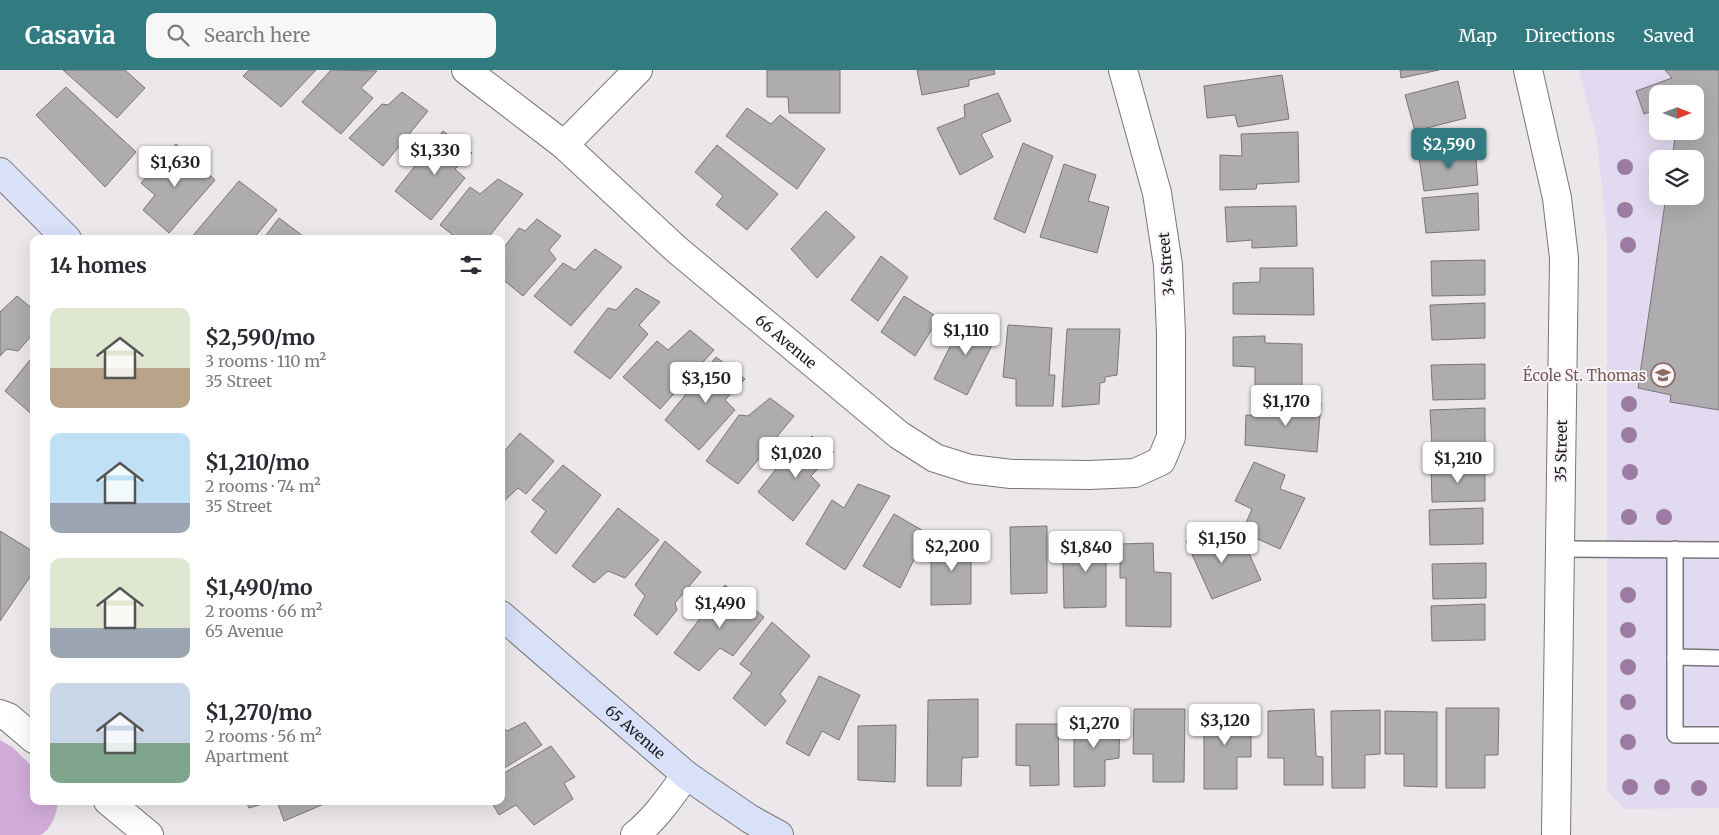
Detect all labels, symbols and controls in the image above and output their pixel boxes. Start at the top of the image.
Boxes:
search box [146,13,496,58]
text: Casavia [25,20,116,51]
icon: search [164,21,192,49]
text: Search here [204,23,310,47]
text: Map [1459,24,1497,47]
text: Directions [1525,24,1615,47]
text: Saved [1643,24,1694,47]
north arrow [1649,85,1704,140]
map controls [1649,85,1704,205]
pin: $2,590 [1408,128,1490,170]
pin: $1,330 [394,134,476,176]
text: $2,590 [1422,134,1476,154]
text: $1,330 [410,140,460,160]
pin: $1,630 [134,146,216,188]
button: layers [1649,150,1704,205]
text: $1,630 [150,152,200,172]
street label: 34 Street [1154,231,1178,297]
icon: filters [457,251,485,279]
text: 14 homes [50,252,147,279]
street label: 66 Avenue [752,310,821,372]
pin: $1,110 [925,314,1007,356]
text: $1,110 [943,320,989,340]
text: $2,590/mo [205,324,315,351]
icon: home [90,328,150,388]
text: 3 rooms · 110 m² [205,351,326,371]
pin: $3,150 [665,362,747,404]
school or university icon: École St. Thomas [1650,362,1676,388]
place label: École St. Thomas [1523,365,1646,385]
text: $3,150 [681,368,731,388]
text: 35 Street [205,371,272,391]
pin: $1,170 [1245,384,1327,427]
text: $1,170 [1262,391,1310,411]
street label: 35 Street [1551,419,1571,483]
pin: $1,020 [755,436,837,479]
pin: $1,210 [1417,442,1499,484]
text: $1,020 [770,443,822,463]
text: $1,210 [1434,448,1482,468]
text: $1,210/mo [205,449,309,476]
icon: home [90,453,150,513]
text: 2 rooms · 74 m² [205,476,321,496]
text: 35 Street [205,496,272,516]
pin: $1,150 [1181,522,1263,564]
text: $1,150 [1198,528,1246,548]
pin: $2,200 [911,530,993,572]
pin: $1,840 [1045,530,1127,573]
text: $2,200 [924,536,980,556]
text: $1,840 [1060,537,1112,557]
text: $1,490/mo [205,574,313,601]
icon: home [90,578,150,638]
pin: $1,490 [679,586,761,629]
text: $1,490 [694,593,746,613]
text: 2 rooms · 66 m² [205,601,322,621]
text: 65 Avenue [205,621,283,641]
text: $1,270/mo [205,699,312,726]
street label: 65 Avenue [602,700,670,763]
icon: home [90,703,150,763]
pin: $3,120 [1184,704,1266,746]
pin: $1,270 [1053,706,1135,749]
text: $3,120 [1200,710,1250,730]
text: $1,270 [1068,713,1120,733]
text: 2 rooms · 56 m² [205,726,322,746]
text: Apartment [205,746,289,766]

